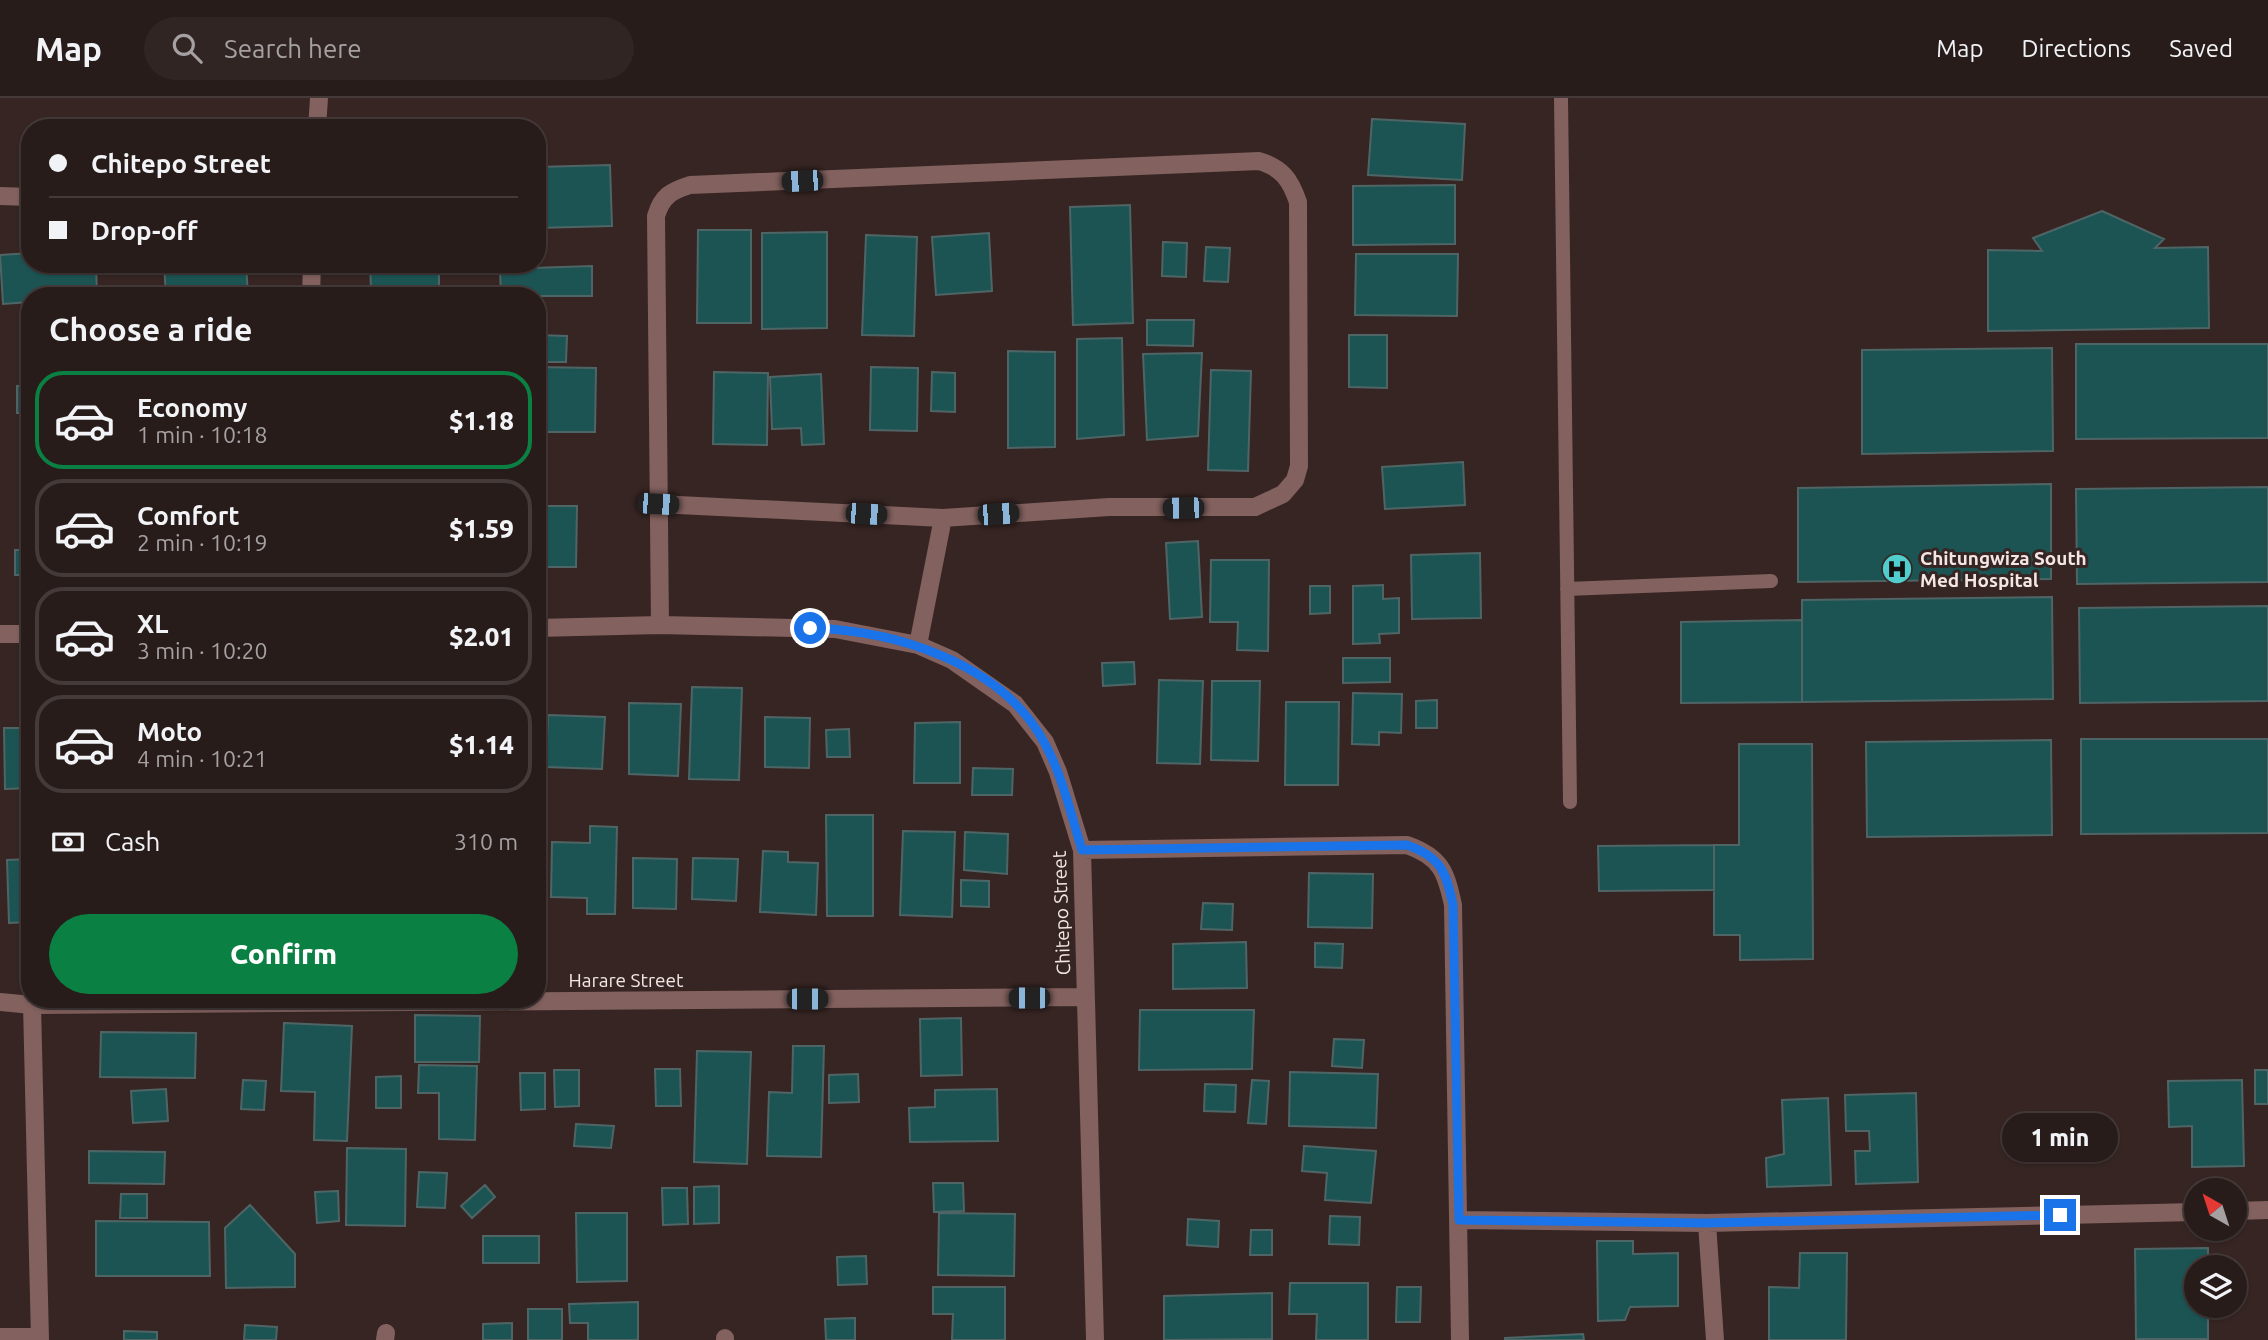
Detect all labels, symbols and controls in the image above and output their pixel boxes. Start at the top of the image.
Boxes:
search box [144,17,634,80]
icon: search [168,29,206,67]
text: Map [35,30,102,67]
text: Search here [224,34,362,63]
text: Map [1936,35,1983,62]
text: Directions [2021,35,2131,62]
text: Saved [2169,35,2233,62]
text: Chitepo Street [91,149,271,178]
car [781,169,824,193]
text: Drop-off [91,216,198,245]
text: Choose a ride [49,311,252,347]
icon: car [53,389,116,452]
text: Economy [137,393,247,422]
text: $1.18 [449,406,514,435]
text: 1 min · 10:18 [137,422,268,447]
car [637,492,680,516]
icon: car [53,497,116,560]
car [1162,497,1205,519]
text: Comfort [137,501,240,530]
car [845,502,888,526]
car [977,502,1020,526]
text: $1.59 [449,514,514,543]
text: 2 min · 10:19 [137,530,268,555]
place label: Chitungwiza South Med Hospital [1920,547,2087,591]
hospital icon: Chitungwiza South Med Hospital [1880,552,1914,586]
icon: car [53,605,116,668]
text: XL [137,609,168,638]
route start [794,612,826,644]
text: $2.01 [449,622,514,651]
text: 3 min · 10:20 [137,638,268,663]
icon: car [53,713,116,776]
text: Moto [137,717,202,746]
text: $1.14 [449,730,514,759]
text: 4 min · 10:21 [137,746,268,771]
icon: cash [49,823,87,861]
text: Cash [105,827,160,856]
text: 310 m [454,829,518,854]
street label: Chitepo Street [1048,850,1074,976]
button: Confirm [49,914,518,994]
street label: Harare Street [568,969,684,991]
car [1009,988,1051,1009]
car [787,989,829,1010]
callout: 1 min [2002,1114,2118,1162]
text: 1 min [2031,1125,2089,1150]
north arrow [2184,1178,2247,1241]
map controls [2184,1178,2247,1318]
route end [2044,1199,2076,1231]
button: layers [2184,1255,2247,1318]

